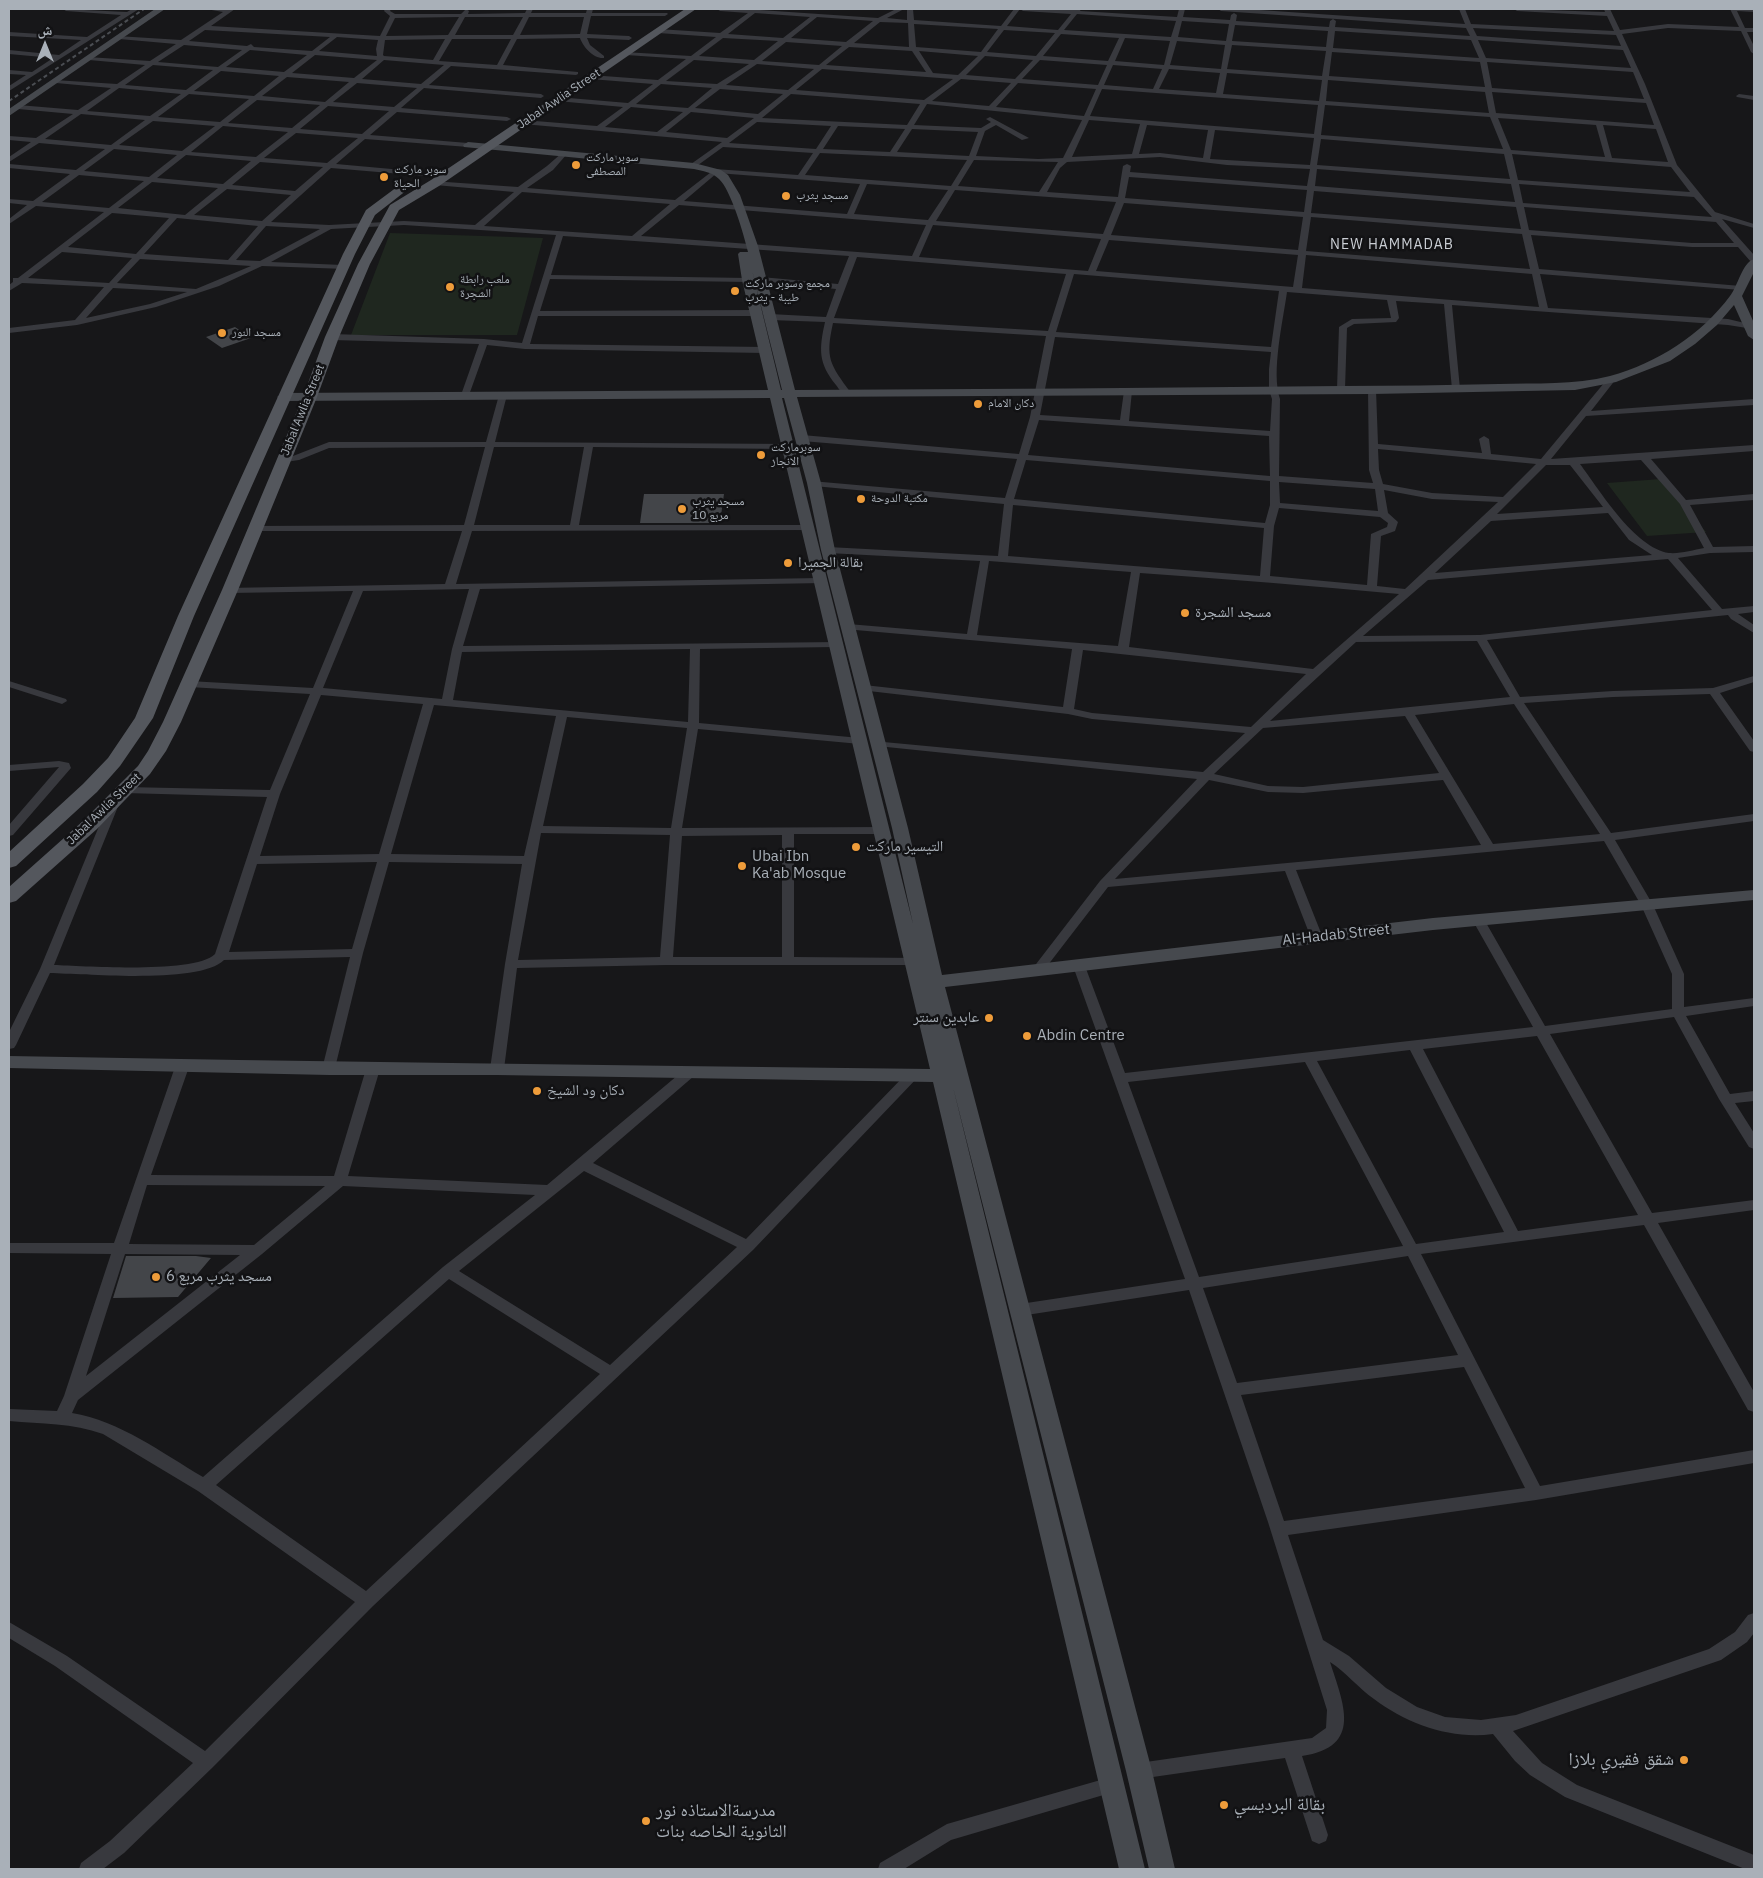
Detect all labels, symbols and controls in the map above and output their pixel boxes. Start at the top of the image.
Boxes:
north arrow [20,20,70,70]
text: ش [38,21,52,39]
street label: Jabal Awlia Street [515,66,603,132]
place label: سوبر ماركت المصطفى [586,151,638,179]
marker: سوبر ماركت المصطفى [570,159,582,171]
place label: سوبر ماركت الحياة [394,163,446,191]
marker: سوبر ماركت الحياة [378,171,390,183]
place label: مسجد يثرب [796,189,848,203]
marker: مسجد يثرب [780,190,792,202]
district label: NEW HAMMADAB [1329,237,1455,253]
place label: ملعب رابطة الشجرة [460,273,510,301]
place label: مجمع وسوبر ماركت طيبة - يثرب [745,277,830,305]
marker: ملعب رابطة الشجرة [444,281,456,293]
marker: مجمع وسوبر ماركت طيبة - يثرب [729,285,741,297]
place label: مسجد النور [232,326,281,340]
marker: مسجد النور [216,327,228,339]
street label: Jabal Awlia Street [278,362,328,458]
place label: دكان الامام [988,397,1034,411]
marker: دكان الامام [972,398,984,410]
place label: سوبرماركت الانجاز [771,441,821,469]
marker: سوبرماركت الانجاز [755,449,767,461]
place label: مكتبة الدوحة [871,492,928,506]
marker: مكتبة الدوحة [855,493,867,505]
place label: مسجد يثرب مربع 10 [692,495,744,523]
marker: مسجد يثرب مربع 10 [676,503,688,515]
place label: بقالة الجميرا [798,554,863,572]
marker: بقالة الجميرا [782,557,794,569]
place label: مسجد الشجرة [1195,604,1271,622]
marker: مسجد الشجرة [1179,607,1191,619]
street label: Jabal Awlia Street [64,770,144,848]
place label: التيسير ماركت [866,838,943,856]
marker: التيسير ماركت [850,841,862,853]
place label: Ubai Ibn Ka'ab Mosque [752,848,846,883]
marker: Ubai Ibn Ka'ab Mosque [736,860,748,872]
street label: Al-Hadab Street [1281,920,1391,950]
place label: عابدين سنتر [913,1009,979,1027]
marker: عابدين سنتر [983,1012,995,1024]
place label: Abdin Centre [1037,1027,1125,1045]
marker: Abdin Centre [1021,1030,1033,1042]
place label: دكان ود الشيخ [547,1082,624,1100]
marker: دكان ود الشيخ [531,1085,543,1097]
place label: مسجد يثرب مربع 6 [166,1268,272,1286]
marker: مسجد يثرب مربع 6 [150,1271,162,1283]
place label: شقق فقيري بلازا [1569,1749,1674,1771]
marker: شقق فقيري بلازا [1678,1754,1690,1766]
place label: بقالة البرديسي [1234,1794,1325,1816]
marker: بقالة البرديسي [1218,1799,1230,1811]
place label: مدرسةالاستاذه نور الثانوية الخاصه بنات [656,1800,787,1842]
marker: مدرسةالاستاذه نور الثانوية الخاصه بنات [640,1815,652,1827]

